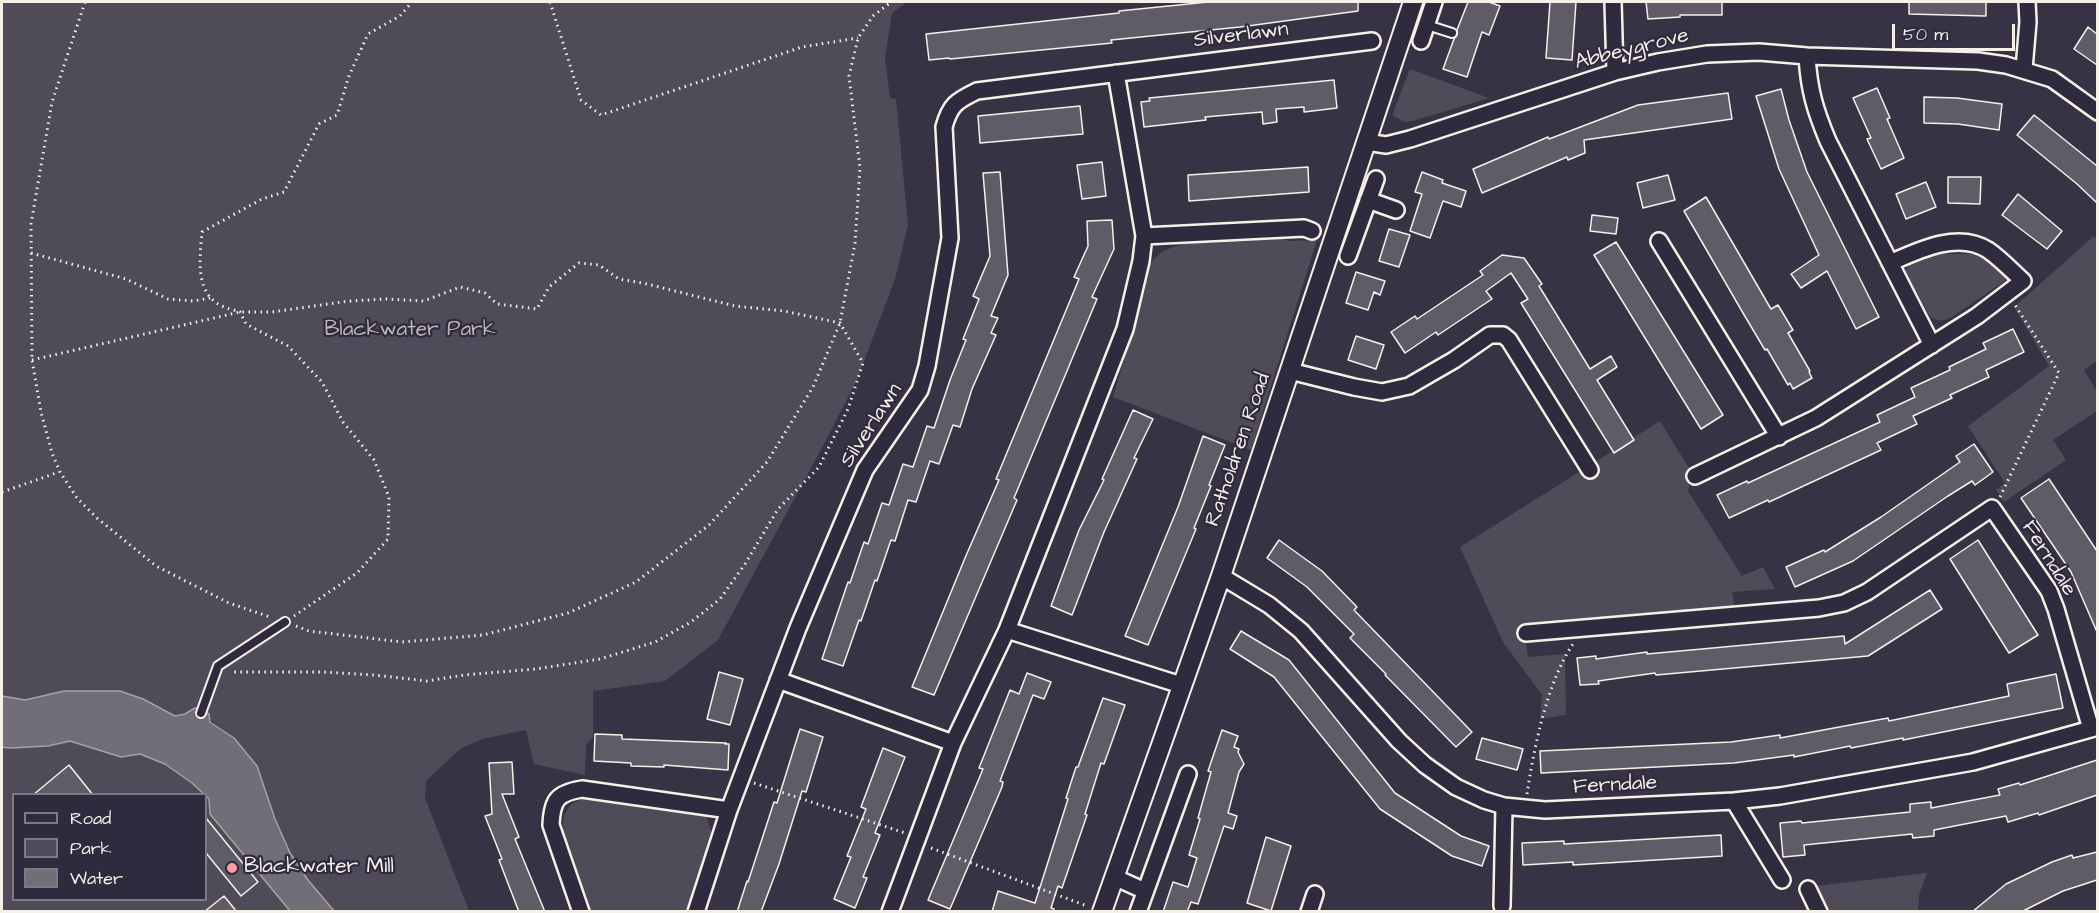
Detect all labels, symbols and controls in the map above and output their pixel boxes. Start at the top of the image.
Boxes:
scale bar [1895,12,2018,50]
street label: Silverlawn [1192,18,1290,54]
text: 50 m [1903,22,1948,47]
street label: Abbeygrove [1572,24,1692,76]
park label: Blackwater Park [324,318,496,344]
street label: Ratholdren Road [1201,370,1277,530]
street label: Silverlawn [835,379,909,473]
street label: Ferndale [2015,517,2081,601]
street label: Ferndale [1572,771,1658,801]
legend [12,793,207,901]
text: Road [70,806,111,831]
text: Park [70,836,112,861]
place label: Blackwater Mill [244,855,394,881]
marker: Blackwater Mill [225,861,239,875]
text: Water [70,866,123,891]

